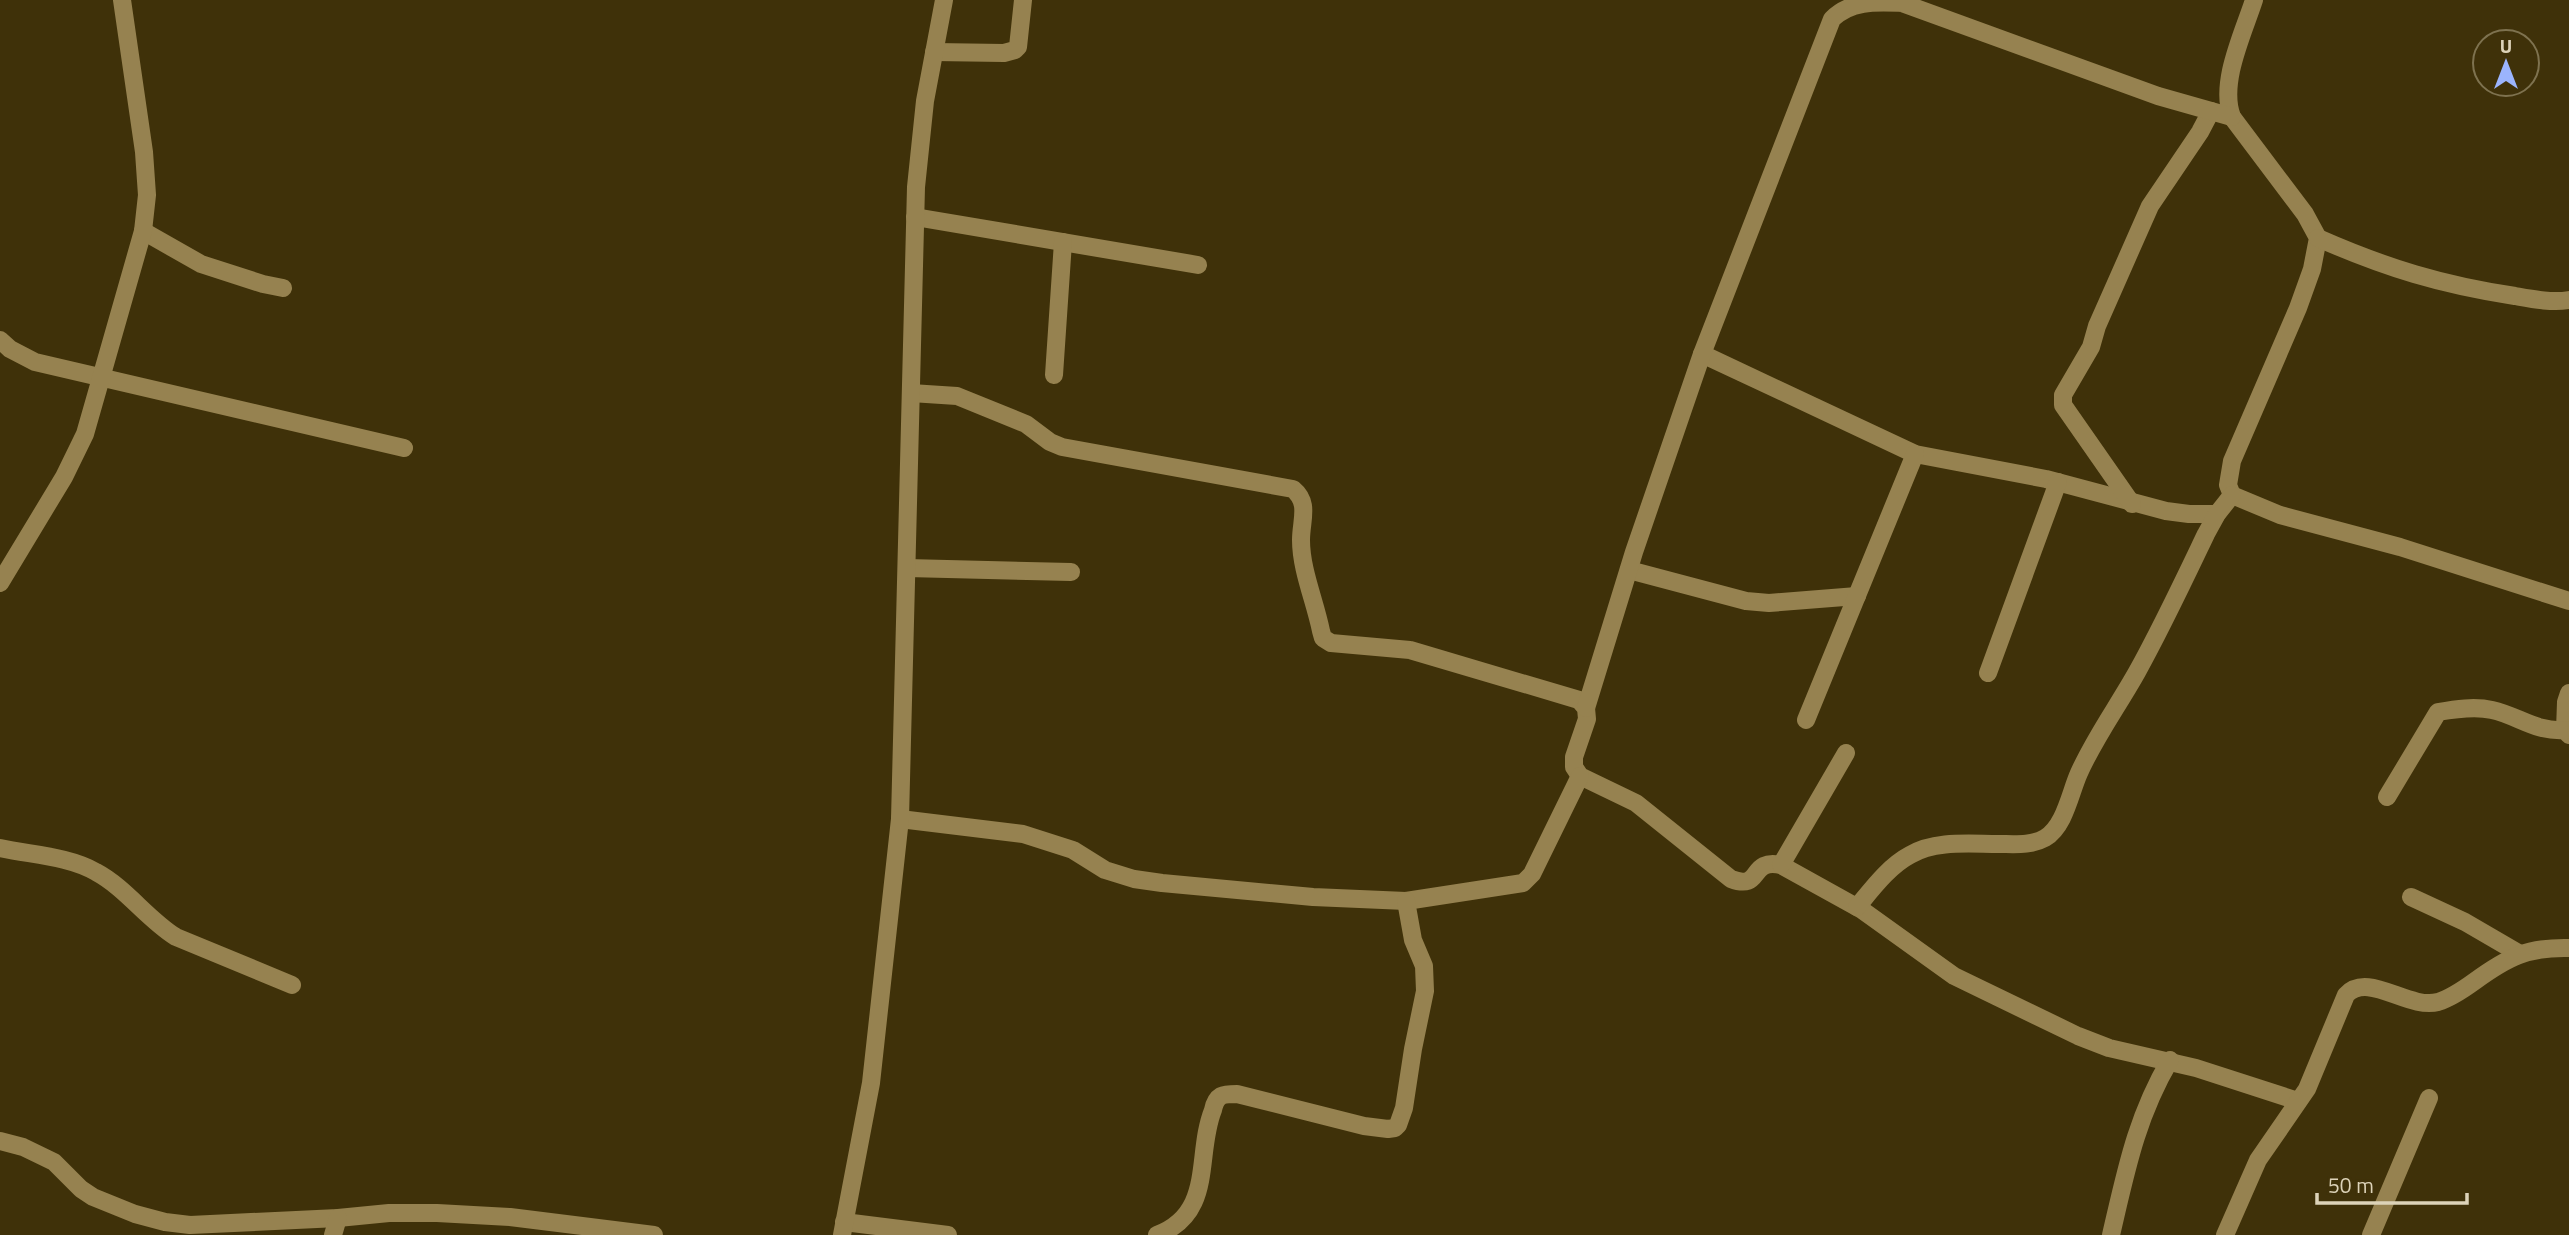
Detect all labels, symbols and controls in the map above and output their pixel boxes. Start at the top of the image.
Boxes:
north arrow [2471,28,2541,98]
text: U [2500,31,2512,60]
scale bar [2317,1162,2468,1206]
text: 50 m [2328,1169,2374,1201]

